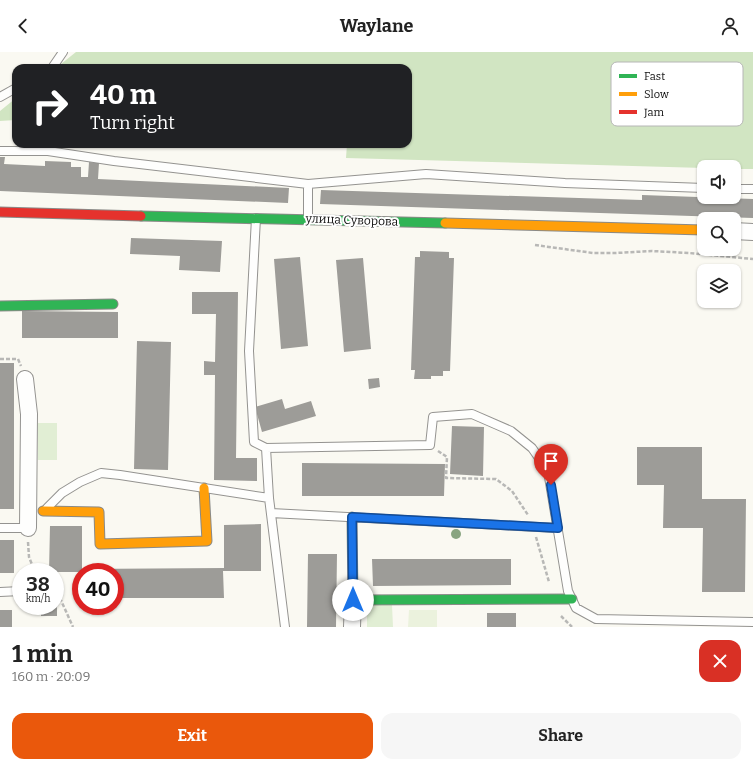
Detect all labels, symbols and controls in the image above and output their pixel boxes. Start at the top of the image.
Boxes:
icon: back [12,15,34,37]
text: Waylane [340,15,413,37]
icon: person [719,15,741,37]
legend [611,62,743,126]
text: Fast [644,70,665,83]
text: 40 m [90,78,157,111]
icon: right [24,80,76,132]
text: Slow [644,88,669,101]
text: Jam [643,106,664,119]
text: Turn right [90,112,175,134]
map controls [697,160,741,308]
button: sound [697,160,741,204]
street label: улица Суворова [304,211,399,229]
button: search [697,212,741,256]
button: layers [697,264,741,308]
pin [534,444,568,485]
icon: arrive [540,450,562,472]
speed limit sign: 40 [72,563,124,615]
text: 38 [26,572,50,596]
position arrow [332,579,374,621]
text: km/h [26,593,50,605]
text: 1 min [12,640,73,668]
button: close [699,640,741,682]
text: 160 m · 20:09 [12,669,90,684]
button: Exit [12,713,373,759]
button: Share [381,713,741,759]

